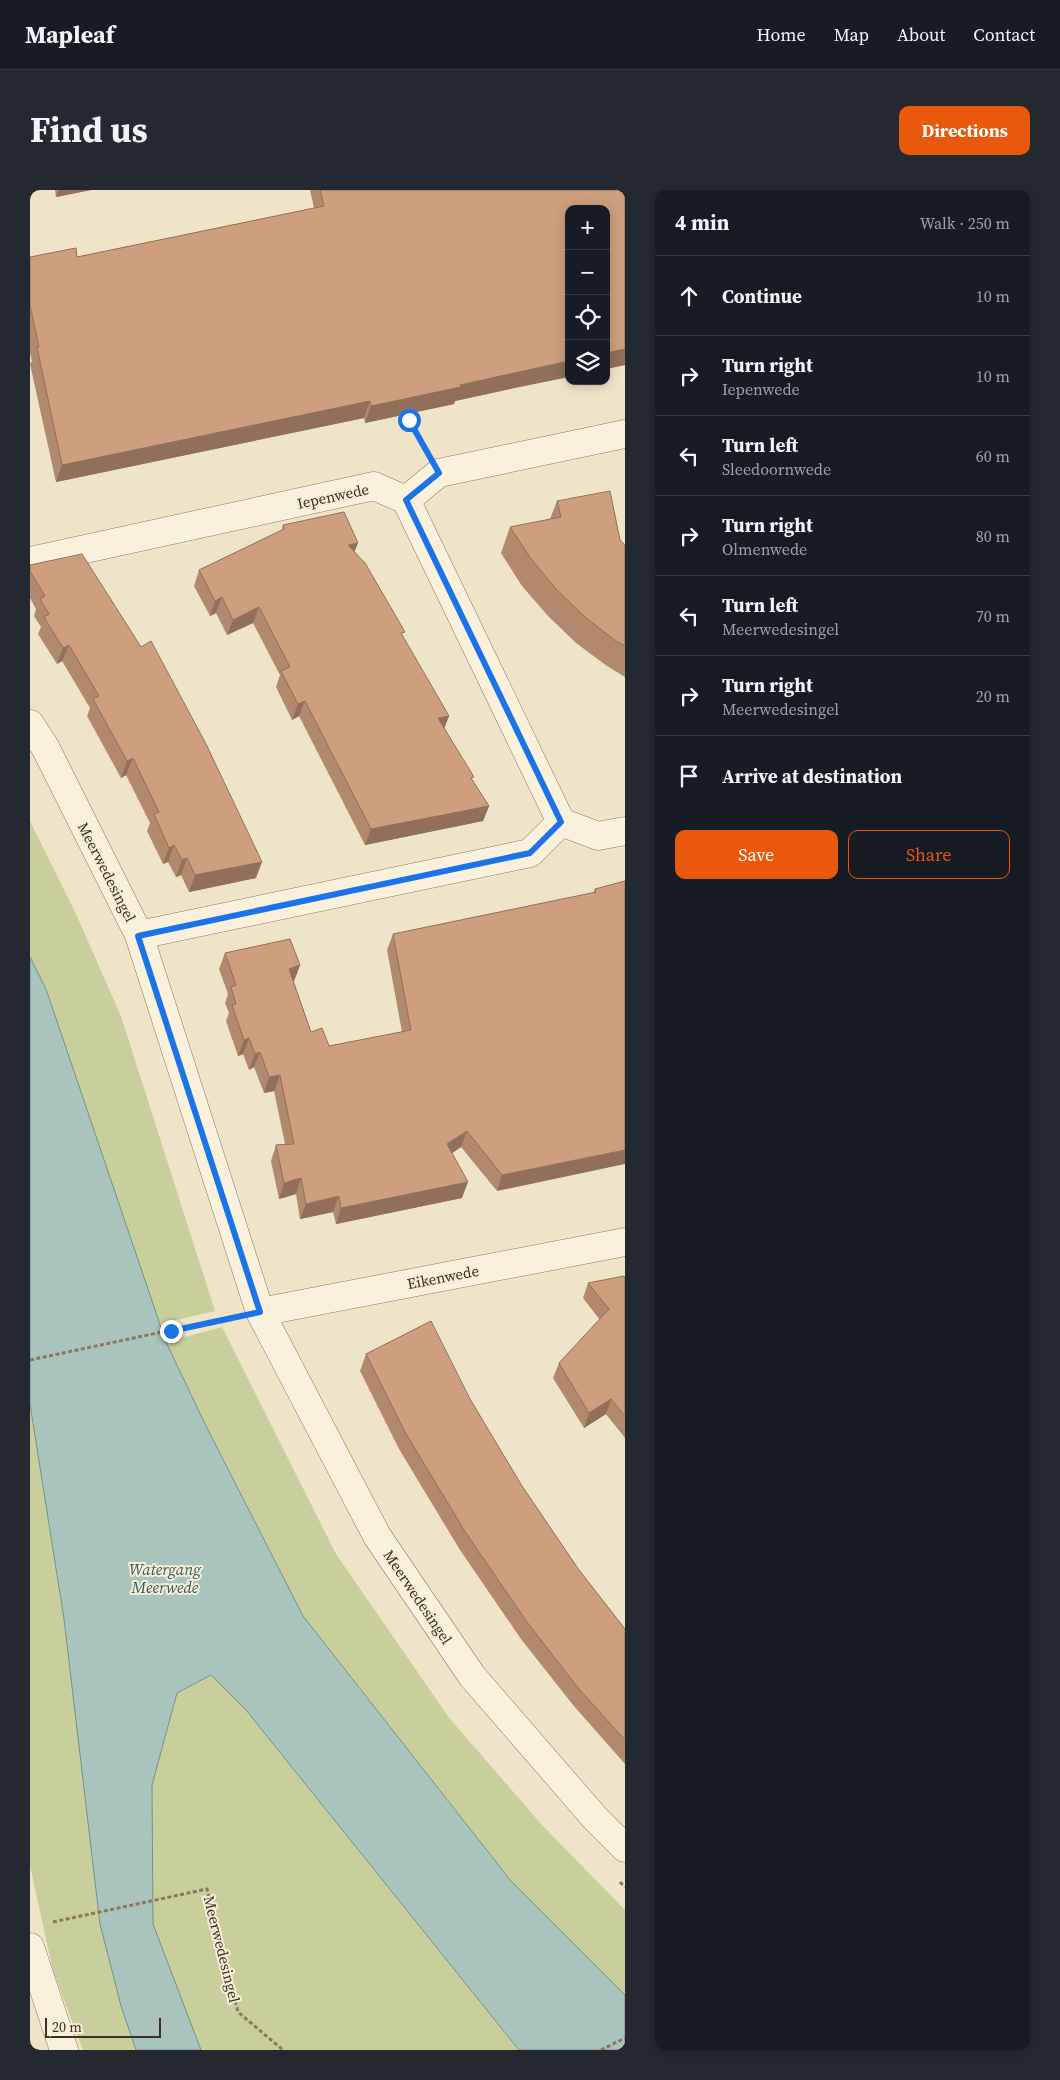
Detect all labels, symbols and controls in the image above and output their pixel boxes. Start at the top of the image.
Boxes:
text: Mapleaf [25,18,115,51]
text: Home [757,22,806,47]
text: Map [834,22,869,47]
text: About [897,22,945,47]
text: Contact [973,22,1035,47]
text: Find us [30,106,148,154]
button: Directions [899,106,1030,155]
map controls [565,205,610,385]
button: + [565,205,610,250]
text: 4 min [675,208,730,237]
text: Walk · 250 m [920,212,1010,234]
button: − [565,250,610,295]
icon: ahead [675,282,703,310]
text: Continue [722,283,802,309]
text: 10 m [976,285,1010,307]
button: locate [565,295,610,340]
button: layers [565,340,610,385]
text: Turn right [722,352,813,378]
icon: right [675,362,703,390]
text: 10 m [976,365,1010,387]
text: Iepenwede [722,378,800,400]
route start [398,409,421,432]
text: Turn left [722,432,798,458]
icon: left [675,442,703,470]
text: 60 m [976,445,1010,467]
text: Sleedoornwede [722,458,831,480]
street label: Iepenwede [295,478,371,514]
text: Turn right [722,512,813,538]
icon: right [675,522,703,550]
text: 80 m [976,525,1010,547]
text: Olmenwede [722,538,807,560]
text: Turn left [722,592,798,618]
icon: left [675,602,703,630]
text: 70 m [976,605,1010,627]
text: Meerwedesingel [722,618,839,640]
text: Turn right [722,672,813,698]
icon: right [675,682,703,710]
text: 20 m [976,685,1010,707]
text: Meerwedesingel [722,698,839,720]
icon: arrive [675,762,703,790]
text: Arrive at destination [722,763,902,789]
street label: Meerwedesingel [73,818,141,926]
button: Save [675,830,838,879]
button: Share [848,830,1010,879]
street label: Eikenwede [405,1260,481,1294]
route end [160,1320,183,1343]
street label: Meerwedesingel [379,1546,458,1649]
water label: Watergang Meerwede [129,1558,202,1598]
street label: Meerwedesingel [199,1893,246,2005]
scale bar [45,2015,161,2038]
text: 20 m [52,2017,82,2037]

